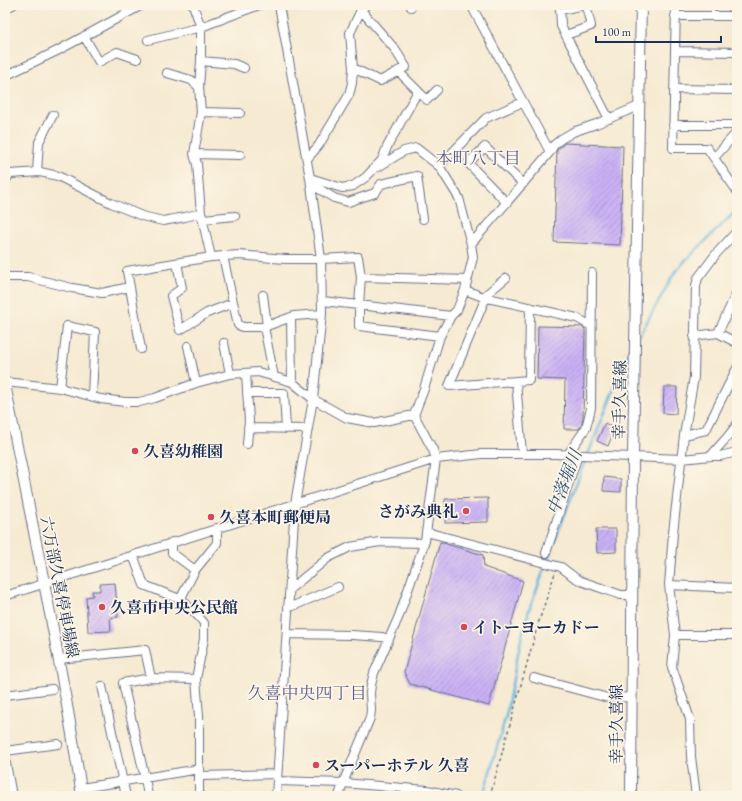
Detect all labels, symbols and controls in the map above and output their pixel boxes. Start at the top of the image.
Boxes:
scale bar [596,18,721,44]
text: 100 m [602,24,632,40]
district label: 本町八丁目 [436,147,521,169]
street label: 幸手久喜線 [608,360,631,440]
place label: 久喜幼稚園 [143,441,223,462]
water label: 中落堀川 [542,444,587,518]
marker: 久喜幼稚園 [130,446,140,456]
place label: さがみ典礼 [378,501,458,522]
marker: さがみ典礼 [461,506,471,516]
place label: 久喜本町郵便局 [219,507,331,528]
marker: 久喜本町郵便局 [206,512,216,522]
street label: 六万部久喜停車場線 [35,514,84,660]
place label: 久喜市中央公民館 [110,597,238,618]
marker: 久喜市中央公民館 [97,602,107,612]
place label: イトーヨーカドー [472,617,600,638]
marker: イトーヨーカドー [459,622,469,632]
district label: 久喜中央四丁目 [248,682,367,704]
street label: 幸手久喜線 [606,684,627,764]
place label: スーパーホテル 久喜 [324,755,469,776]
marker: スーパーホテル 久喜 [311,760,321,770]

